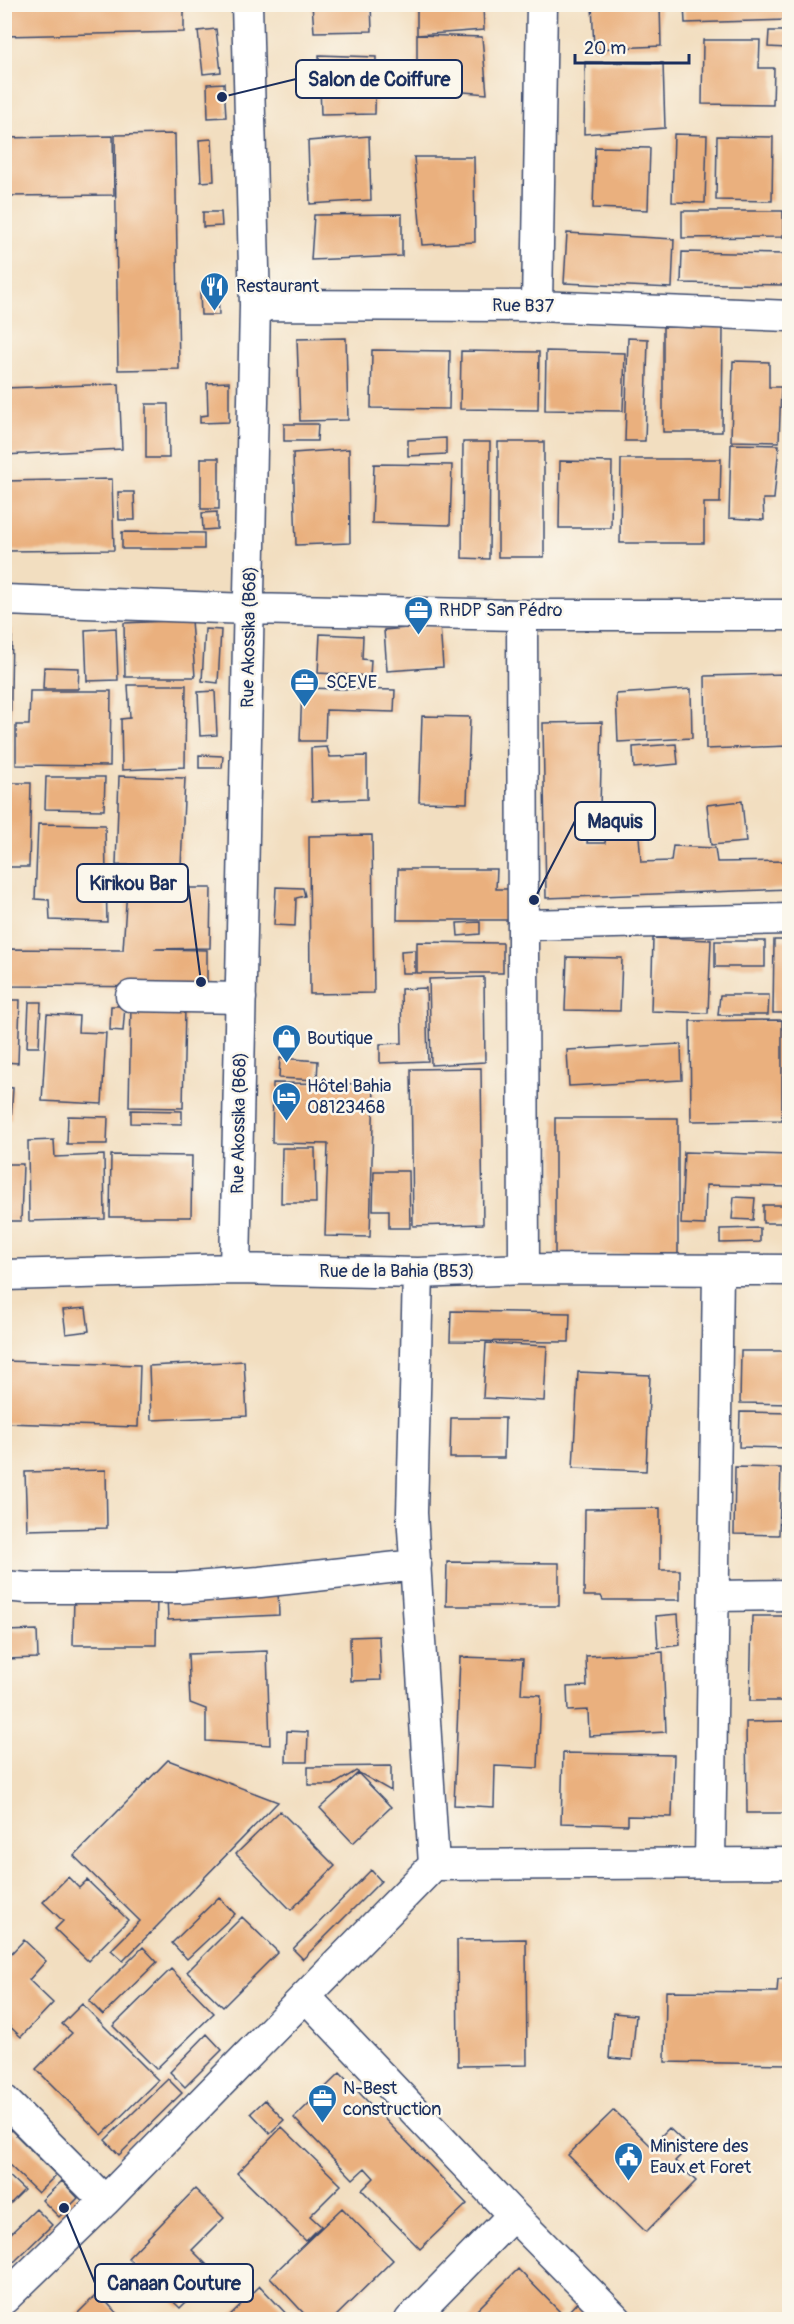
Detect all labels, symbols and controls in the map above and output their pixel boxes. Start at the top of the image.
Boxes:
scale bar [575,27,689,65]
text: 20 m [584,37,626,60]
callout: Salon de Coiffure [296,60,462,98]
text: Salon de Coiffure [308,67,451,92]
restaurant icon: Restaurant [199,270,231,312]
place label: Restaurant [236,275,320,298]
street label: Rue B37 [492,294,555,318]
street label: Rue Akossika (B68) [236,566,262,708]
office icon: RHDP San Pédro [402,594,434,636]
place label: RHDP San Pédro [439,599,563,622]
office icon: SCEVE [289,666,321,708]
place label: SCEVE [326,671,377,694]
callout: Maquis [575,802,655,840]
text: Maquis [587,809,643,834]
callout: Kirikou Bar [77,864,188,902]
text: Kirikou Bar [89,871,178,896]
shop icon: Boutique [270,1022,302,1064]
place label: Boutique [307,1027,373,1050]
street label: Rue Akossika (B68) [226,1052,252,1194]
place label: Hôtel Bahia 08123468 [307,1075,391,1119]
hotel icon: Hôtel Bahia 08123468 [270,1080,302,1122]
street label: Rue de la Bahia (B53) [319,1260,475,1283]
place label: N-Best construction [343,2077,442,2121]
office icon: N-Best construction [306,2082,338,2124]
place label: Ministere des Eaux et Foret [650,2135,752,2179]
public building icon: Ministere des Eaux et Foret [613,2140,645,2182]
callout: Canaan Couture [95,2264,253,2302]
text: Canaan Couture [107,2271,242,2296]

